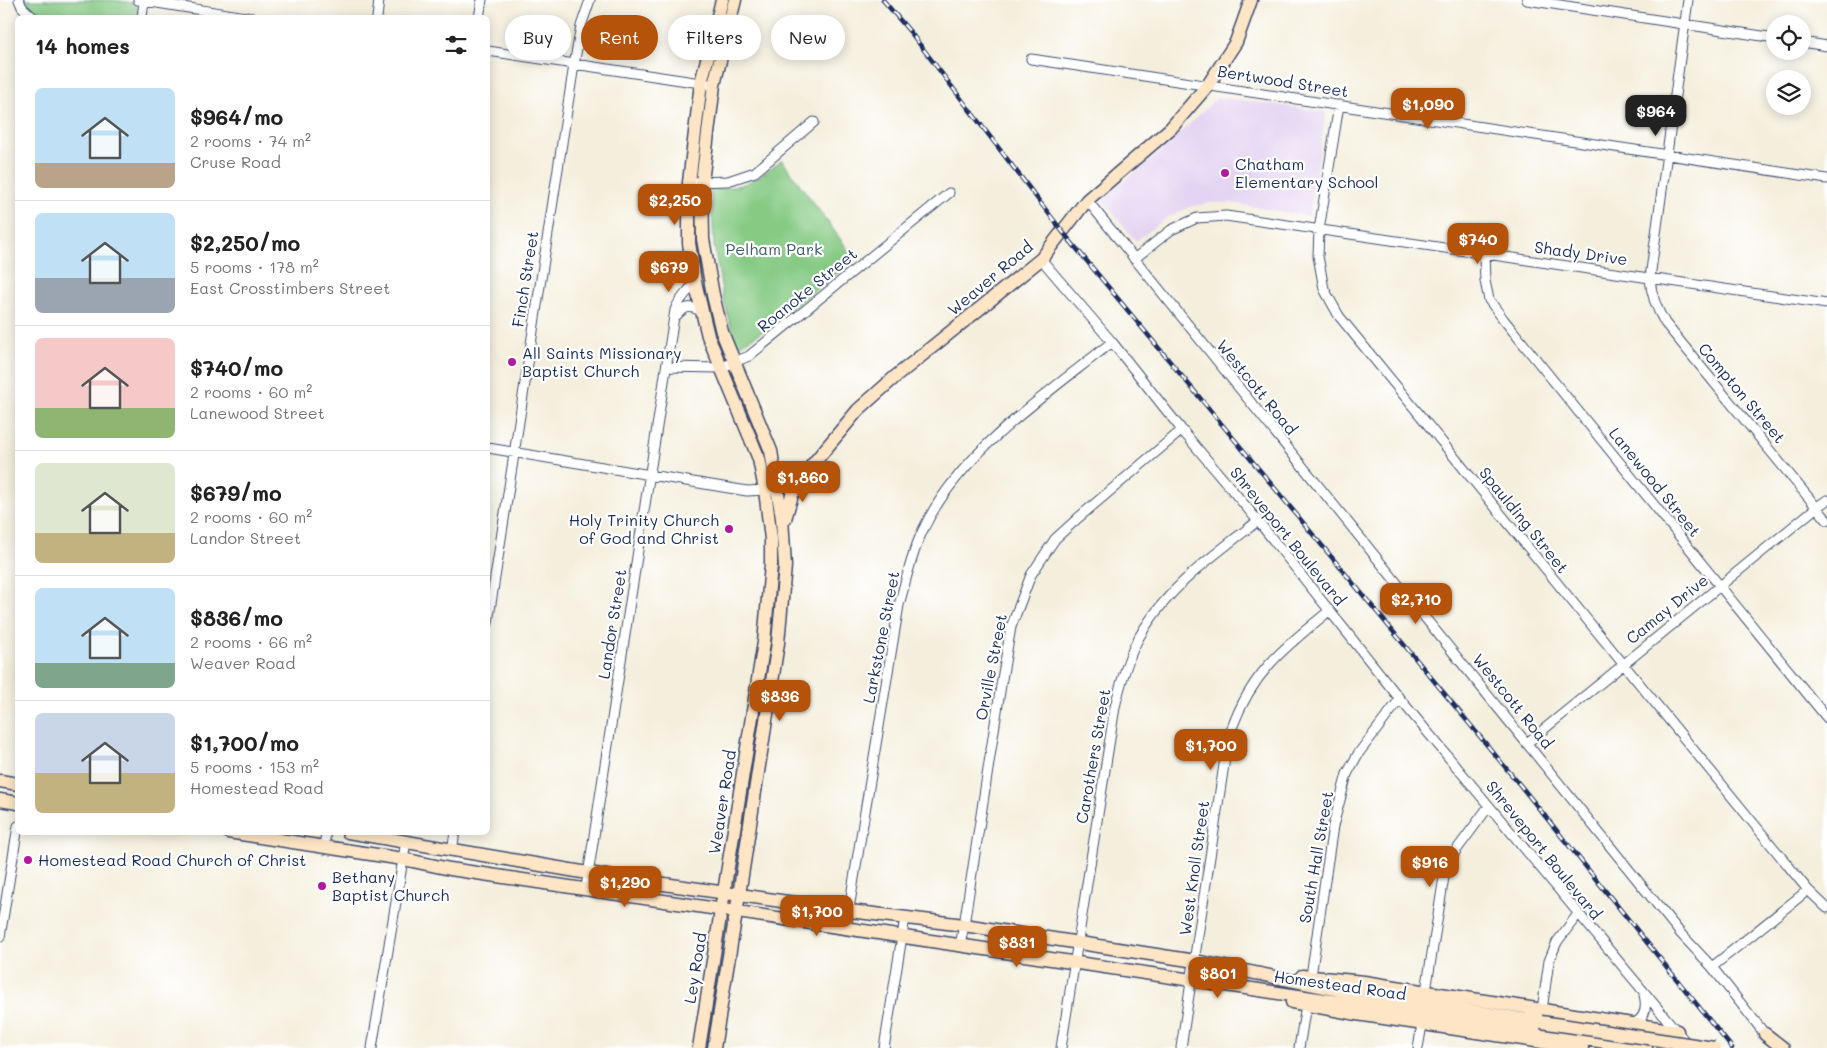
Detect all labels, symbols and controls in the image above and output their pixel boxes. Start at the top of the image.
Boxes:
chip: Buy [505,15,571,60]
chip: Rent [581,15,658,60]
chip: Filters [668,15,761,60]
chip: New [771,15,845,60]
map controls [1766,15,1811,115]
button: locate [1766,15,1811,60]
icon: filters [442,31,470,59]
text: 14 homes [35,32,130,59]
street label: Bertwood Street [1216,60,1350,101]
button: layers [1766,70,1811,115]
pin: $1,090 [1387,88,1469,130]
text: $1,090 [1402,93,1454,114]
pin: $964 [1626,94,1686,137]
text: $964 [1636,100,1676,121]
text: $964/mo [190,103,283,130]
icon: home [75,108,135,168]
text: 2 rooms · 74 m² [190,130,311,151]
text: Cruse Road [190,151,281,172]
place label: Chatham Elementary School [1235,153,1379,192]
marker: Chatham Elementary School [1219,167,1231,179]
pin: $2,250 [634,184,716,226]
text: $2,250 [649,189,701,210]
pin: $740 [1448,222,1508,265]
text: $740 [1458,228,1498,249]
text: $2,250/mo [190,229,300,256]
street label: Finch Street [507,229,542,329]
icon: home [75,233,135,293]
street label: Weaver Road [943,236,1037,320]
street label: Shady Drive [1533,236,1629,269]
park label: Pelham Park [726,238,822,259]
street label: Roanoke Street [752,243,861,336]
pin: $679 [639,250,699,293]
text: 5 rooms · 178 m² [190,256,319,277]
text: $679 [650,256,688,277]
text: East Crosstimbers Street [190,277,390,298]
street label: Westcott Road [1212,335,1302,439]
street label: Compton Street [1694,338,1791,447]
place label: All Saints Missionary Baptist Church [522,342,682,381]
text: $740/mo [190,354,283,381]
marker: All Saints Missionary Baptist Church [506,356,518,368]
icon: home [75,358,135,418]
text: 2 rooms · 60 m² [190,381,312,402]
text: Lanewood Street [190,402,325,423]
street label: Lanewood Street [1605,423,1706,541]
pin: $1,860 [762,460,844,503]
street label: Shreveport Boulevard [1226,462,1351,609]
street label: Spaulding Street [1475,462,1574,577]
text: $1,860 [777,466,829,487]
text: $679/mo [190,479,282,506]
icon: home [75,483,135,543]
text: 2 rooms · 60 m² [190,506,312,527]
place label: Holy Trinity Church of God and Christ [569,509,719,548]
marker: Holy Trinity Church of God and Christ [723,523,735,535]
text: Landor Street [190,527,301,548]
street label: Landor Street [592,567,631,680]
street label: Larkstone Street [857,569,904,705]
street label: Camay Drive [1621,569,1712,648]
pin: $2,710 [1375,582,1457,625]
text: $2,710 [1391,588,1441,609]
text: $836/mo [190,604,283,631]
icon: home [75,608,135,668]
street label: Orville Street [970,612,1011,722]
text: 2 rooms · 66 m² [190,631,312,652]
street label: Westcott Road [1468,649,1558,753]
text: Weaver Road [190,652,295,673]
pin: $836 [750,680,810,722]
text: $836 [760,685,800,706]
street label: Carothers Street [1070,687,1115,825]
pin: $1,700 [1170,728,1252,771]
text: $1,700/mo [190,729,299,756]
icon: home [75,733,135,793]
text: $1,700 [1185,734,1237,755]
street label: Weaver Road [703,748,740,856]
text: 5 rooms · 153 m² [190,756,319,777]
street label: Shreveport Boulevard [1482,776,1607,923]
text: Homestead Road [190,777,323,798]
street label: South Hall Street [1294,789,1337,925]
street label: West Knoll Street [1174,799,1213,937]
pin: $916 [1400,846,1460,888]
place label: Homestead Road Church of Christ [38,849,306,870]
text: $916 [1412,851,1448,872]
marker: Homestead Road Church of Christ [22,854,34,866]
place label: Bethany Baptist Church [332,866,449,905]
pin: $1,290 [584,866,666,908]
text: $1,290 [600,871,650,892]
marker: Bethany Baptist Church [316,880,328,892]
pin: $1,700 [776,894,858,937]
text: $1,700 [791,900,843,921]
pin: $831 [987,926,1047,968]
street label: Ley Road [679,931,710,1005]
text: $831 [999,931,1035,952]
pin: $801 [1188,956,1248,999]
text: $801 [1199,962,1237,983]
street label: Homestead Road [1273,965,1408,1004]

